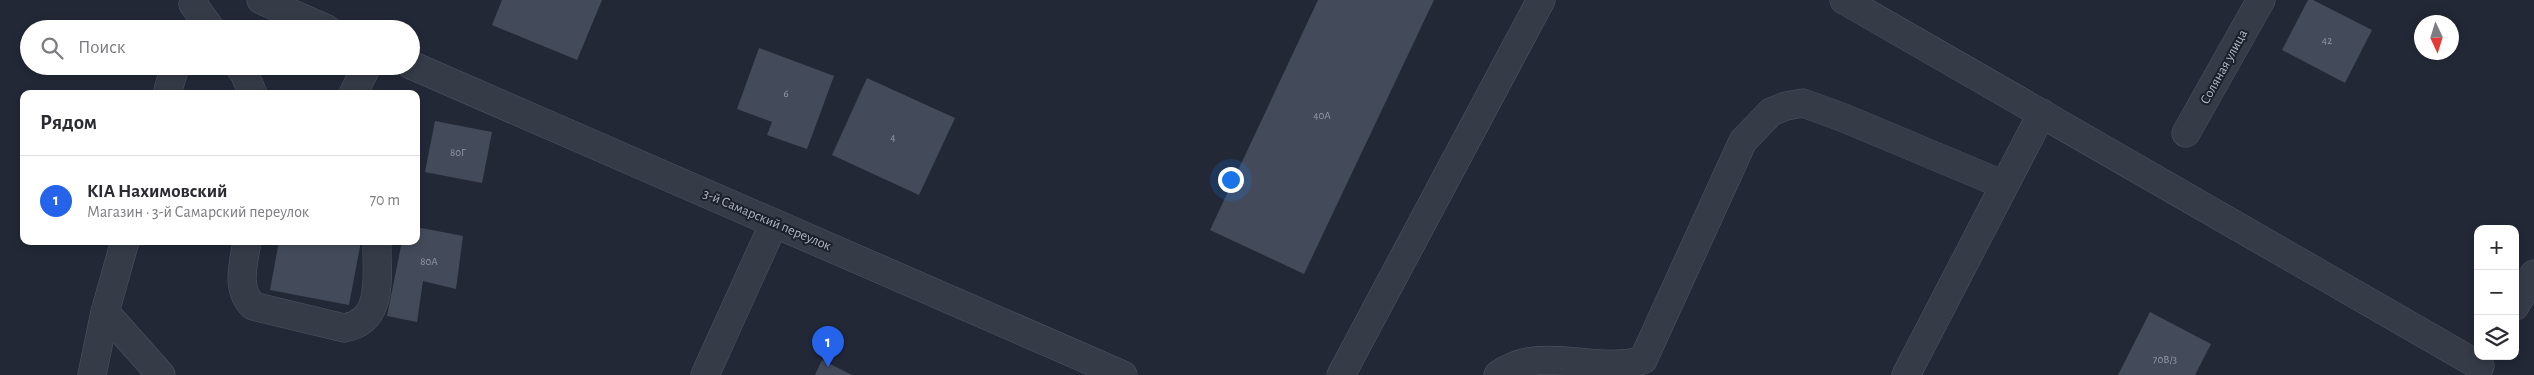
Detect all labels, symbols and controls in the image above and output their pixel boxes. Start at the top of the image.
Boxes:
north arrow [2414,15,2459,60]
search box [20,20,420,75]
street label: Соляная улица [2198,27,2251,107]
icon: search [38,34,66,62]
house number: 42 [2322,35,2332,46]
text: Поиск [78,38,125,57]
house number: 6 [783,88,789,99]
house number: 40А [1313,110,1331,121]
text: Рядом [40,112,97,133]
house number: 4 [890,132,896,143]
house number: 80Г [450,147,466,158]
your location [1218,167,1244,193]
text: KIA Нахимовский [87,182,228,201]
street label: 3-й Самарский переулок [701,187,834,254]
text: 1 [53,192,59,208]
text: 70 m [369,192,400,208]
text: Магазин · 3-й Самарский переулок [87,204,309,220]
map controls [2474,225,2519,360]
button: + [2474,225,2519,270]
house number: 80А [420,256,438,267]
button: − [2474,270,2519,315]
button: layers [2474,315,2519,360]
pin: 1 [812,326,844,367]
house number: 70В/3 [2153,354,2178,365]

